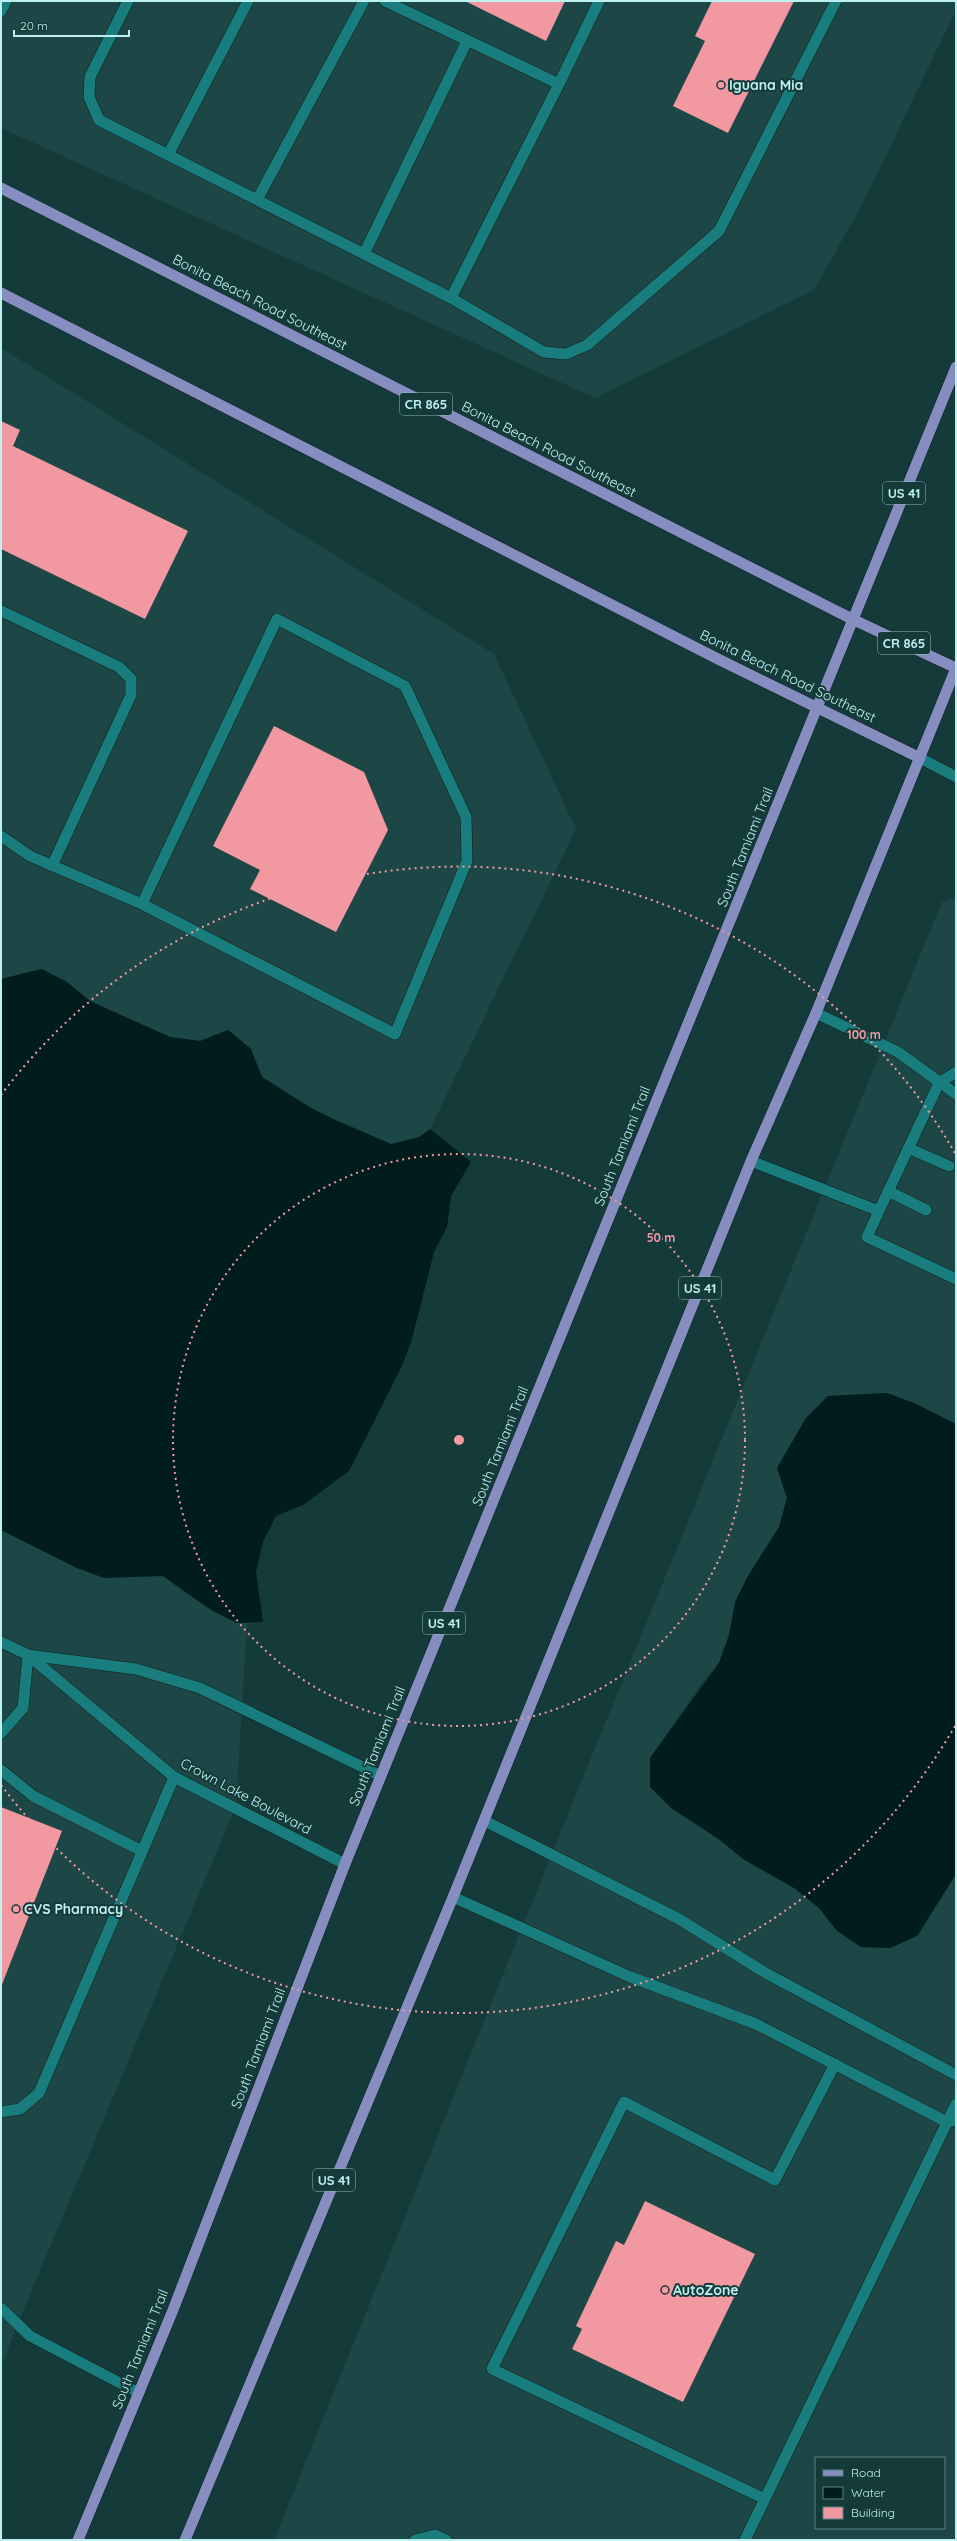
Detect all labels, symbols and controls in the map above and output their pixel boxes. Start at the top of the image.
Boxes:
scale bar [14,12,129,38]
text: 20 m [20,18,48,33]
place label: Iguana Mia [729,76,803,94]
marker: Iguana Mia [716,80,726,90]
street label: Bonita Beach Road Southeast [170,250,351,354]
road number: CR 865 [400,393,452,415]
street label: Bonita Beach Road Southeast [459,397,640,501]
road number: US 41 [883,482,925,504]
street label: Bonita Beach Road Southeast [697,625,879,727]
road number: CR 865 [878,632,930,654]
street label: South Tamiami Trail [713,784,777,910]
text: 100 m [847,1027,881,1042]
street label: South Tamiami Trail [590,1083,654,1209]
text: 50 m [647,1230,675,1245]
road number: US 41 [679,1277,721,1299]
street label: South Tamiami Trail [468,1383,532,1509]
centre of rings [452,1433,466,1447]
road number: US 41 [423,1612,465,1634]
street label: South Tamiami Trail [345,1683,409,1809]
street label: Crown Lake Boulevard [177,1754,315,1838]
place label: CVS Pharmacy [24,1900,123,1918]
marker: CVS Pharmacy [11,1904,21,1914]
street label: South Tamiami Trail [227,1985,289,2111]
road number: US 41 [313,2169,355,2191]
place label: AutoZone [673,2281,739,2299]
marker: AutoZone [660,2285,670,2295]
street label: South Tamiami Trail [108,2286,172,2412]
legend [815,2457,945,2529]
text: Road [851,2465,881,2480]
text: Water [851,2485,886,2500]
text: Building [851,2505,895,2520]

